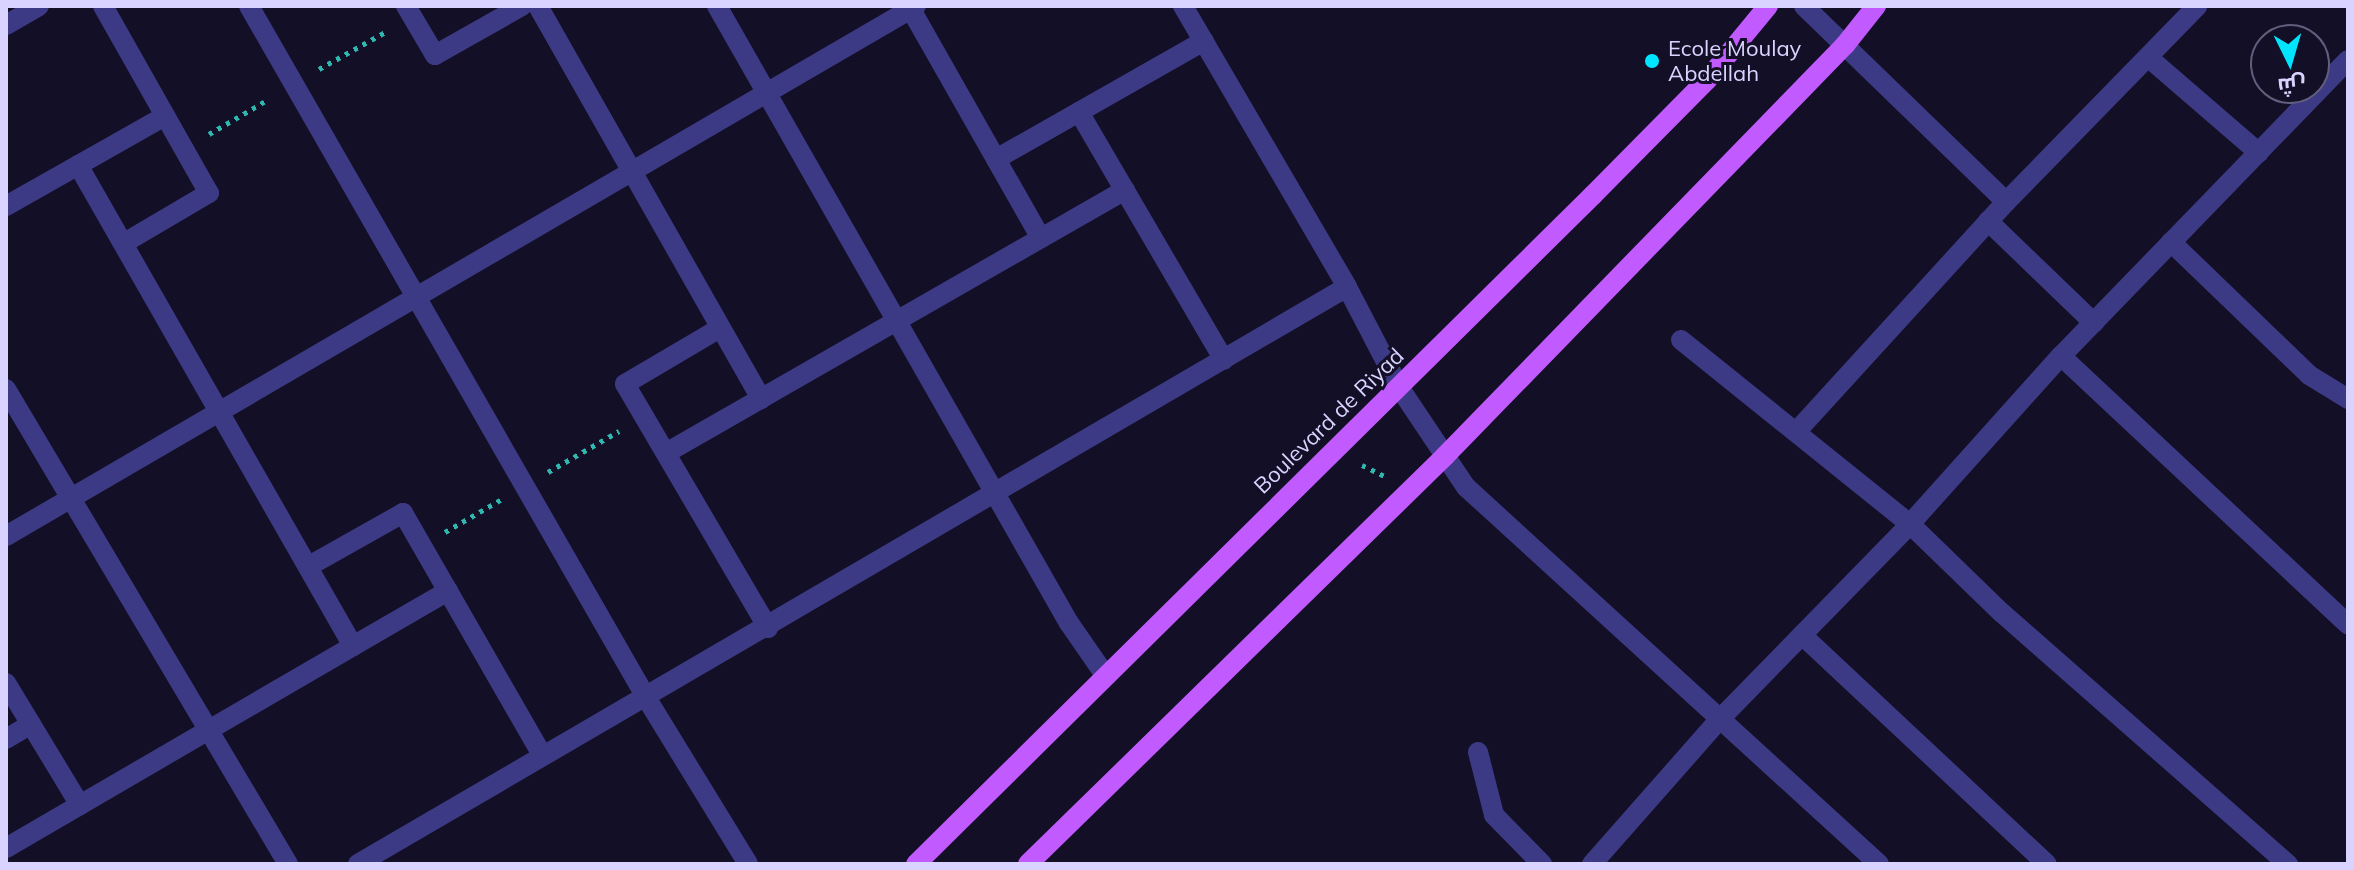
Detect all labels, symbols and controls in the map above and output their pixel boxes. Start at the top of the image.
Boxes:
north arrow [2250,24,2330,104]
place label: Ecole Moulay Abdellah [1668,35,1801,86]
marker: Ecole Moulay Abdellah [1643,52,1661,70]
text: ش [2277,71,2307,101]
street label: Boulevard de Riyad [1249,343,1409,499]

